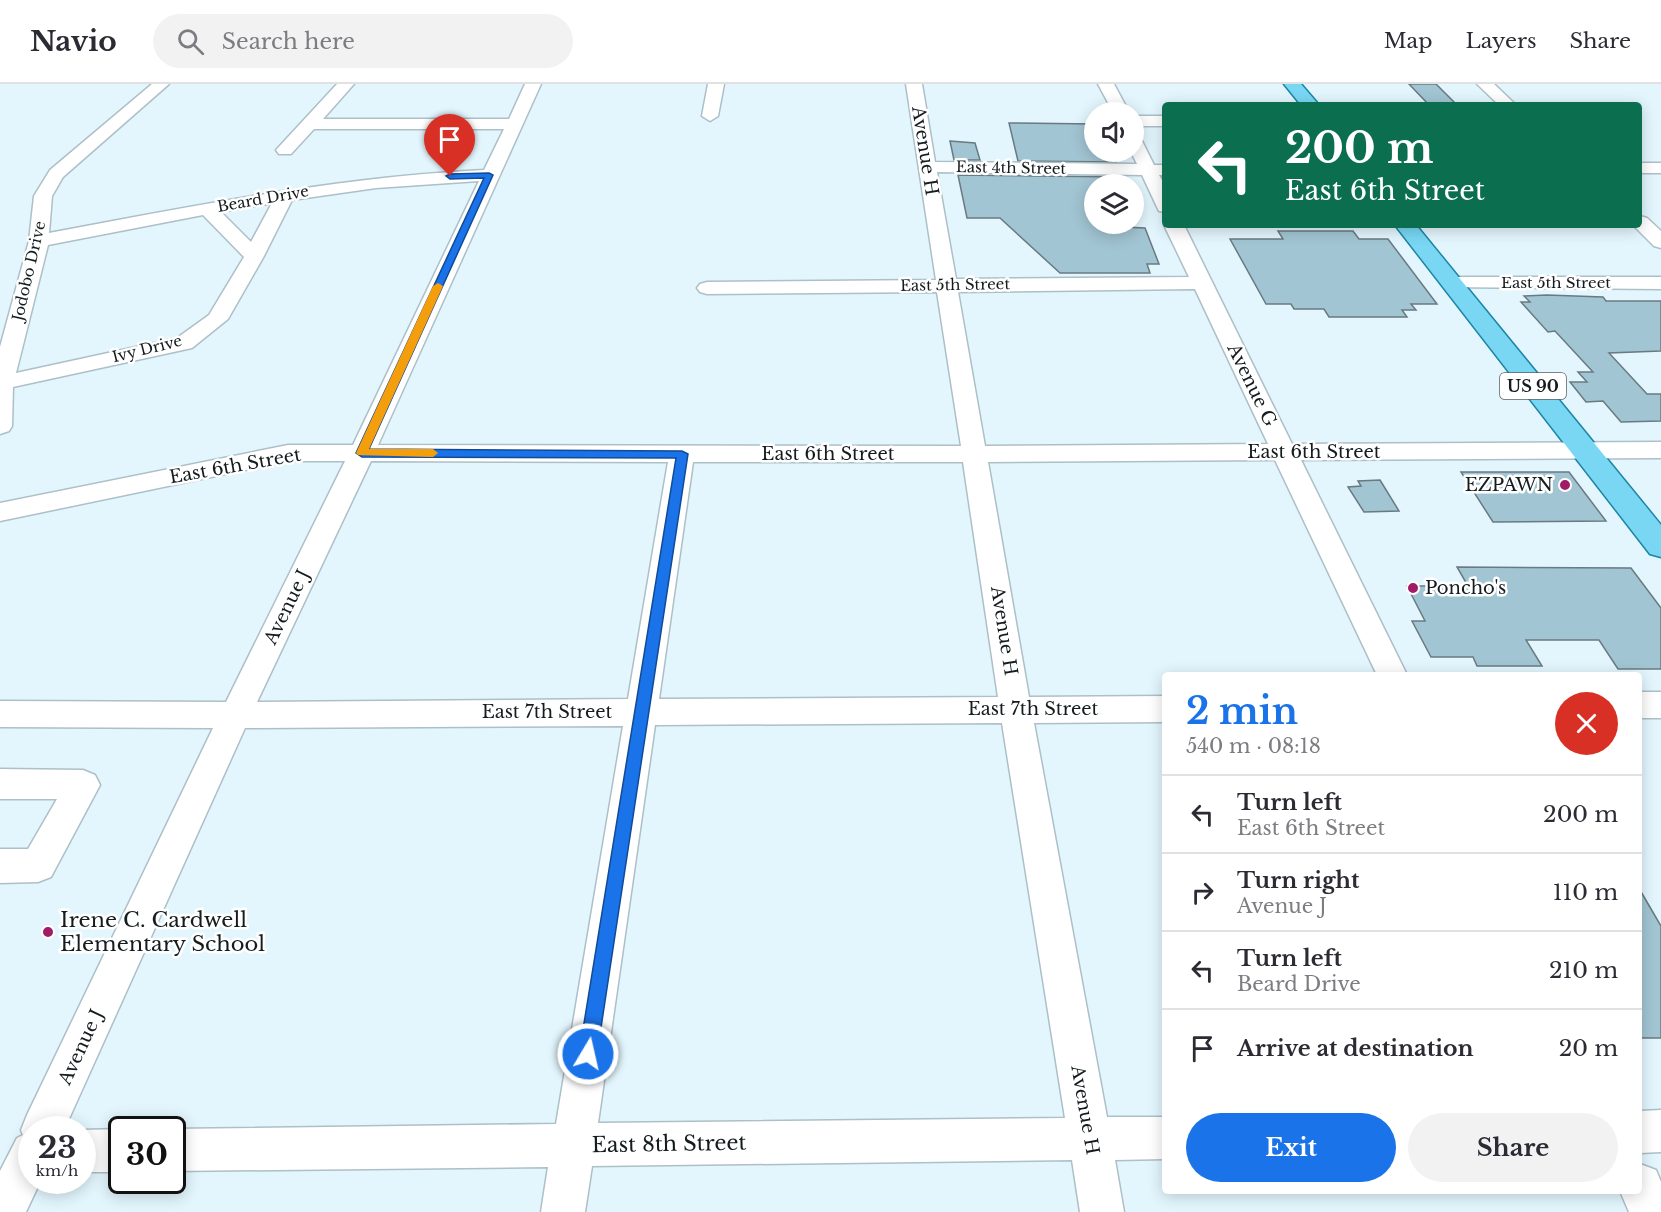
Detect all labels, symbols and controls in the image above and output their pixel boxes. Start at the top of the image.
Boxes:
search box [153,14,573,68]
text: Navio [30,24,117,59]
icon: search [174,25,207,58]
text: Search here [222,28,355,55]
text: Map [1384,28,1433,54]
text: Layers [1466,28,1537,54]
text: Share [1570,28,1631,54]
map controls [1084,102,1144,234]
button: sound [1084,102,1144,162]
street label: Avenue H [907,104,943,197]
pin [424,114,475,176]
text: 200 m [1285,122,1433,174]
icon: arrive [433,123,466,156]
icon: left [1186,126,1264,204]
street label: East 4th Street [956,157,1067,178]
button: layers [1084,174,1144,234]
text: East 6th Street [1285,174,1485,207]
street label: Beard Drive [216,181,310,216]
street label: Jodobo Drive [7,219,49,325]
street label: East 5th Street [1501,273,1611,292]
street label: East 5th Street [900,274,1010,295]
street label: Ivy Drive [110,331,184,366]
street label: Avenue G [1222,339,1282,430]
road number: US 90 [1500,373,1566,399]
street label: East 6th Street [1247,441,1381,463]
street label: East 6th Street [761,443,895,465]
street label: East 6th Street [167,444,303,488]
place label: EZPAWN [1465,474,1553,496]
marker: EZPAWN [1558,478,1572,492]
street label: Avenue J [259,566,315,649]
place label: Poncho's [1425,577,1506,599]
marker: Poncho's [1406,581,1420,595]
street label: Avenue H [986,584,1022,677]
text: 2 min [1186,689,1298,734]
button: close [1555,692,1618,755]
street label: East 7th Street [968,698,1099,720]
street label: East 7th Street [482,701,613,723]
text: 540 m · 08:18 [1186,734,1321,758]
text: Turn left [1237,789,1342,816]
icon: left [1186,798,1219,831]
text: 200 m [1543,801,1618,828]
text: East 6th Street [1237,816,1385,840]
text: Turn right [1237,867,1359,894]
icon: right [1186,876,1219,909]
text: 110 m [1553,879,1618,906]
text: Avenue J [1237,894,1327,918]
place label: Irene C. Cardwell Elementary School [60,907,265,957]
marker: Irene C. Cardwell Elementary School [41,925,55,939]
text: Turn left [1237,945,1342,972]
icon: left [1186,954,1219,987]
text: 210 m [1549,957,1618,984]
text: Beard Drive [1237,972,1361,996]
street label: Avenue J [54,1006,108,1089]
position arrow [556,1022,620,1086]
icon: arrive [1186,1032,1219,1065]
text: Arrive at destination [1237,1035,1474,1062]
text: 20 m [1559,1035,1618,1062]
street label: Avenue H [1066,1063,1104,1156]
button: Exit [1186,1113,1396,1182]
button: Share [1408,1113,1618,1182]
speed limit sign: 30 [108,1116,186,1194]
text: 23 [38,1129,76,1166]
street label: East 8th Street [591,1130,747,1158]
text: km/h [36,1161,78,1180]

